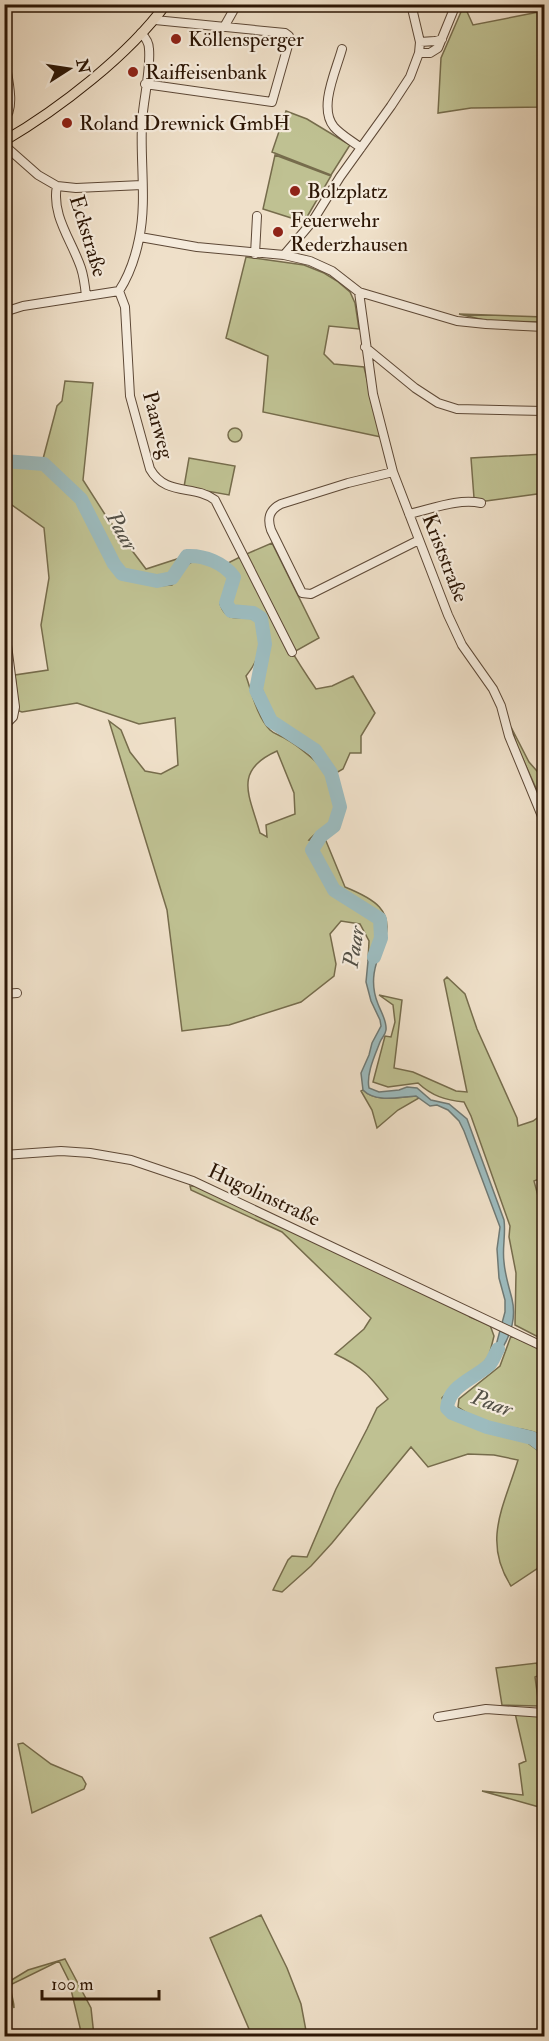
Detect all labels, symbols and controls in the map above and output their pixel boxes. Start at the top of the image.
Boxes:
place label: Köllensperger [188,26,304,53]
marker: Köllensperger [169,32,183,46]
north arrow [39,39,99,99]
text: N [71,56,94,76]
place label: Raiffeisenbank [145,59,267,86]
marker: Raiffeisenbank [126,65,140,79]
place label: Roland Drewnick GmbH [79,110,290,137]
marker: Roland Drewnick GmbH [60,116,74,130]
place label: Bolzplatz [307,178,388,205]
marker: Bolzplatz [288,184,302,198]
street label: Eckstraße [63,192,113,280]
place label: Feuerwehr Rederzhausen [290,207,408,258]
marker: Feuerwehr Rederzhausen [271,225,285,239]
street label: Paarweg [136,388,180,462]
water label: Paar [99,505,145,558]
street label: Kriststraße [416,510,474,606]
water label: Paar [336,922,372,971]
street label: Hugolinstraße [204,1157,325,1233]
water label: Paar [467,1382,518,1424]
scale bar [42,1963,159,2001]
text: 100 m [51,1973,94,1996]

